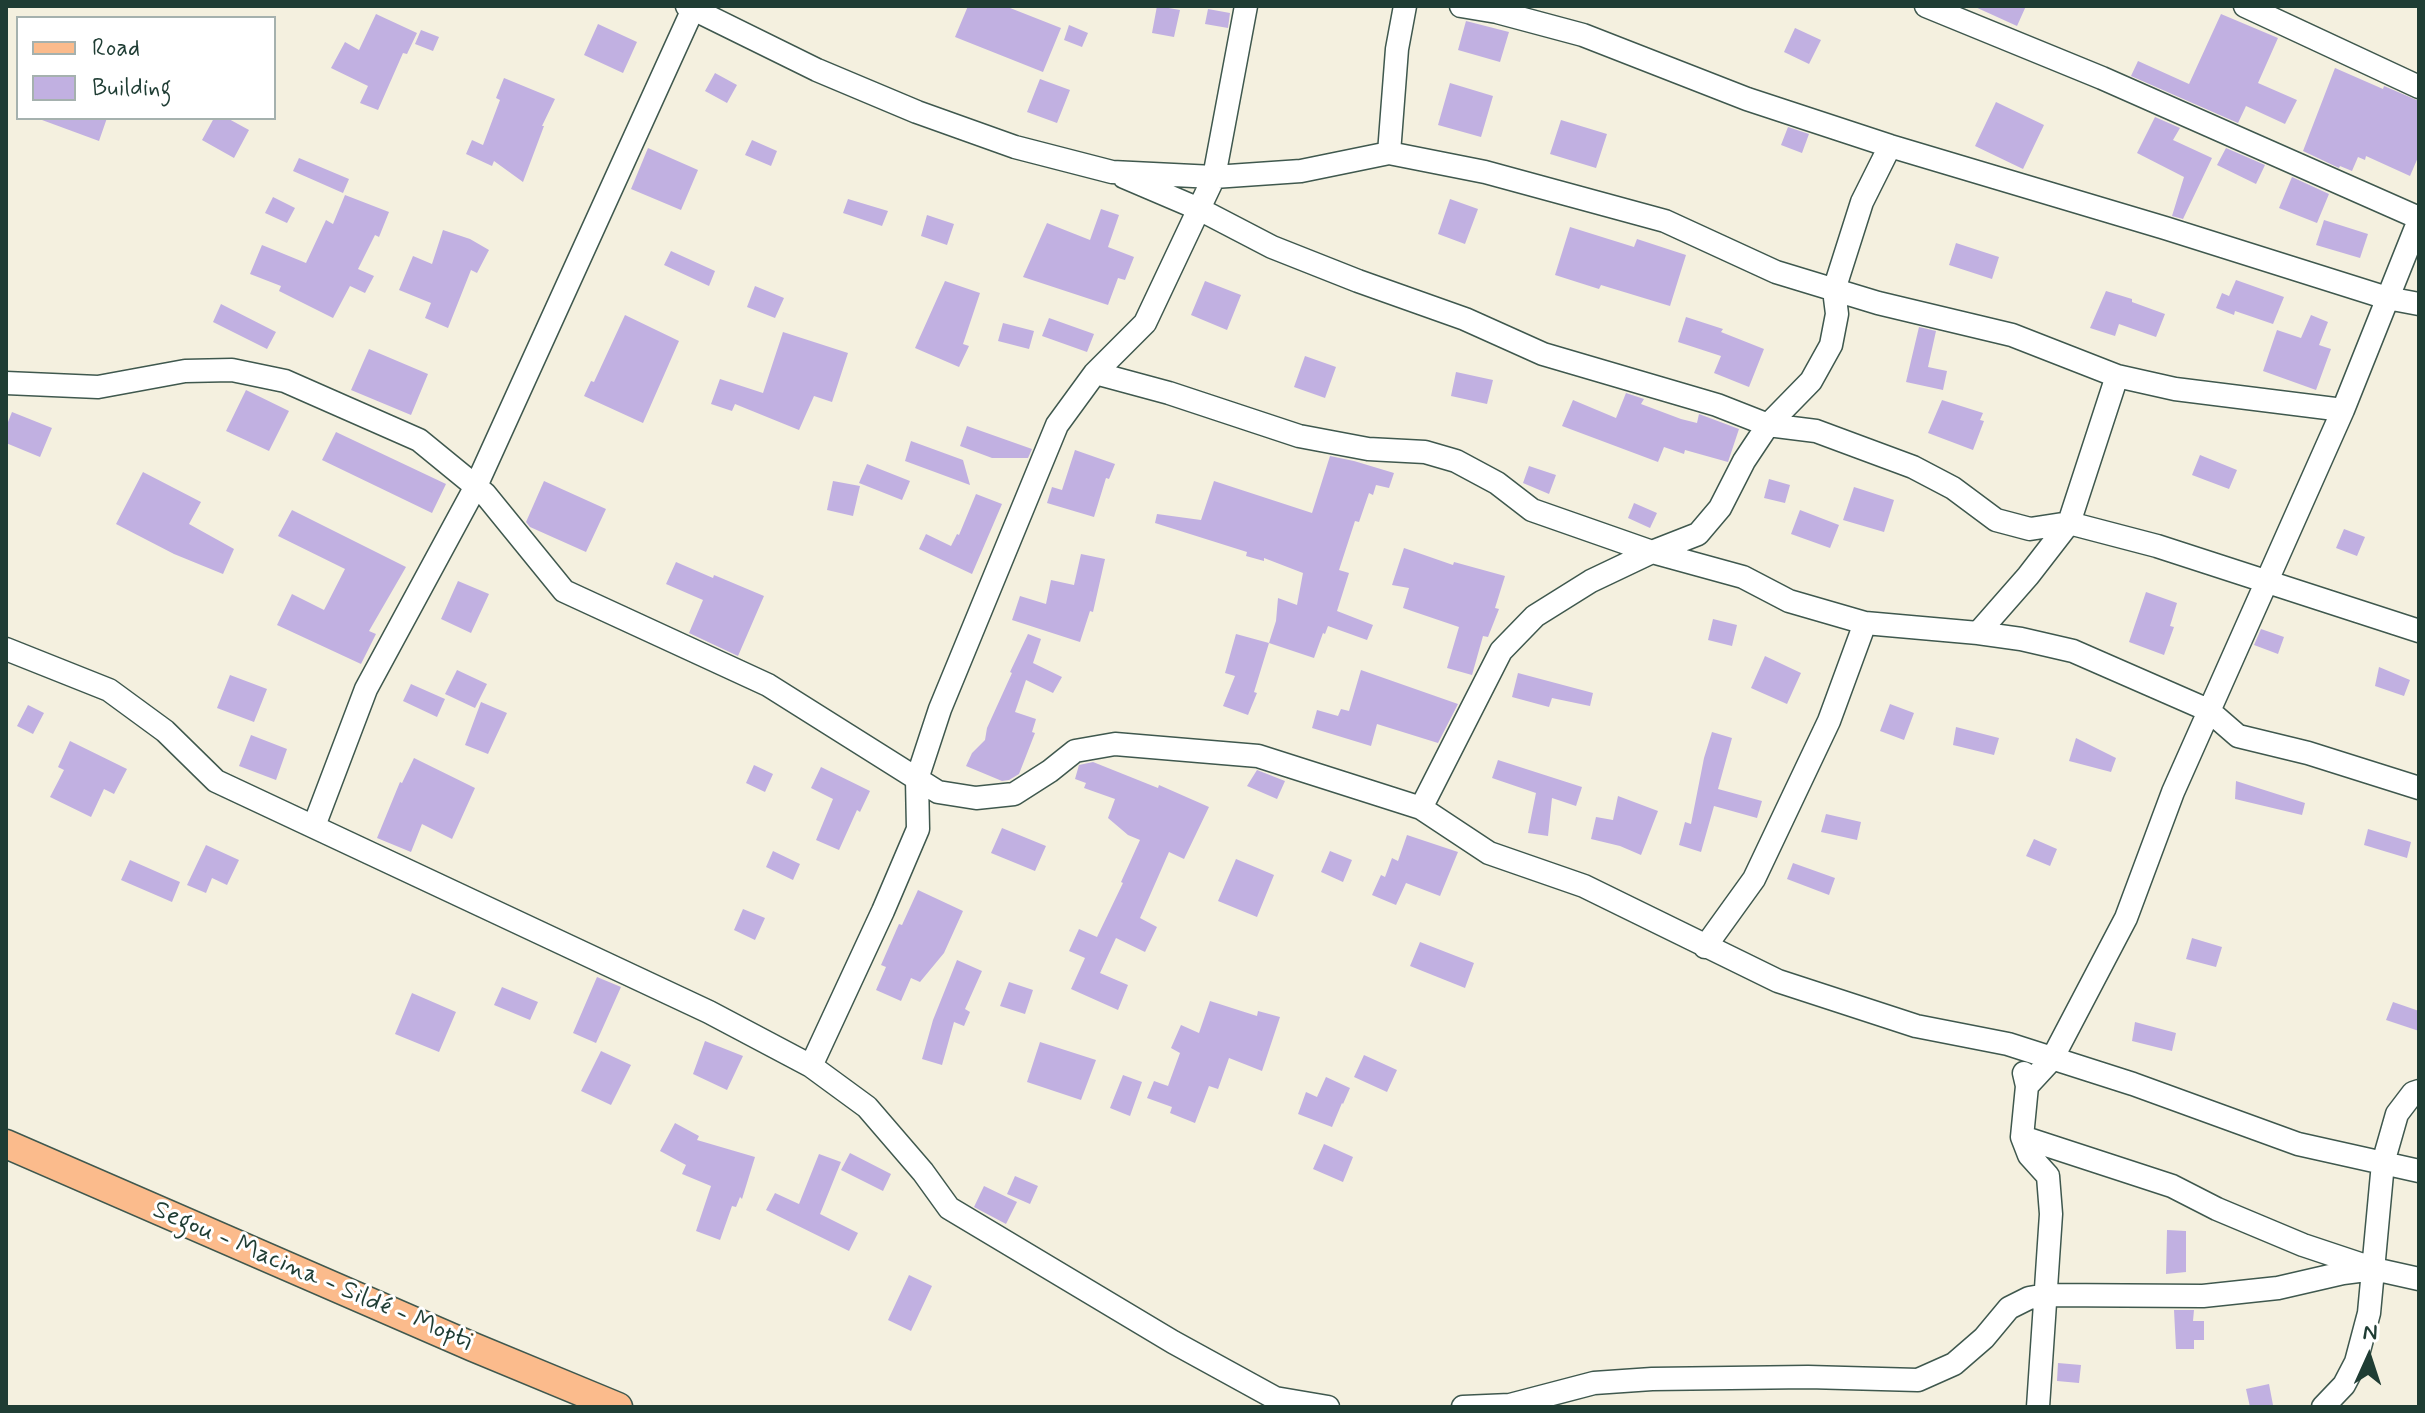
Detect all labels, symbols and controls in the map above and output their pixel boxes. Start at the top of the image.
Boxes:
legend [16,16,276,120]
text: Road [92,33,140,64]
text: Building [92,73,172,104]
street label: Segou - Macina - Sildé - Mopti [147,1195,477,1359]
north arrow [2329,1317,2409,1397]
text: N [2362,1319,2378,1347]

